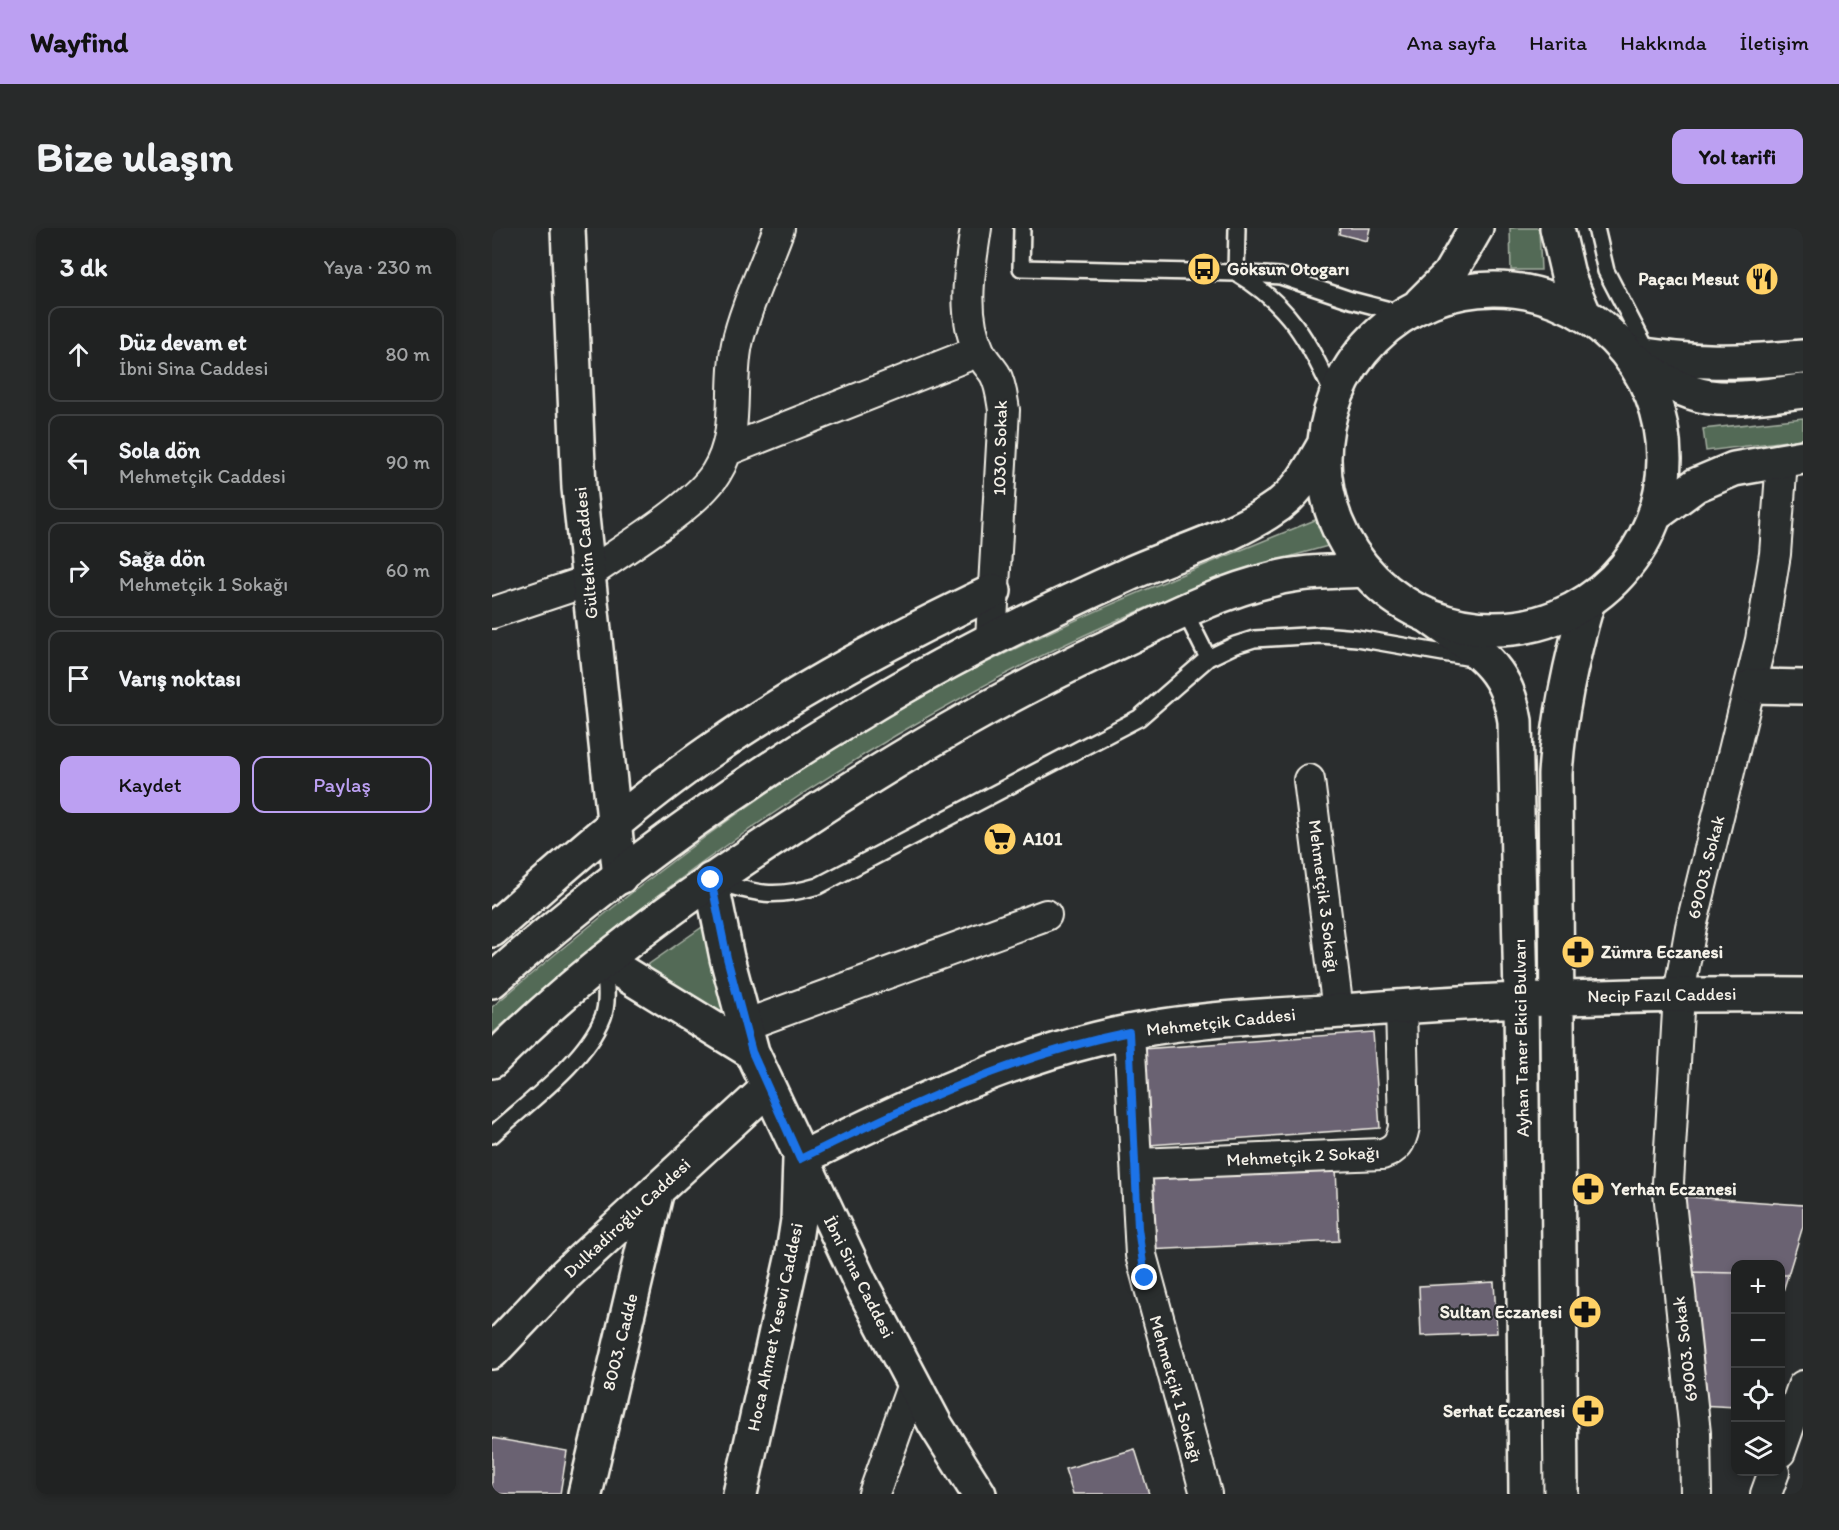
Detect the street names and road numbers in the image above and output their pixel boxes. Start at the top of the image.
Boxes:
street label: 1030. Sokak [988,400,1012,496]
street label: Gültekin Caddesi [569,486,603,620]
street label: 69003. Sokak [1682,813,1730,921]
street label: Mehmetçik 3 Sokağı [1304,818,1344,974]
street label: Ayhan Taner Ekici Bulvarı [1508,939,1534,1137]
street label: Necip Fazıl Caddesi [1587,983,1737,1007]
street label: Mehmetçik Caddesi [1145,1003,1297,1041]
street label: Mehmetçik 2 Sokağı [1226,1141,1380,1171]
street label: Dulkadiroğlu Caddesi [559,1153,695,1283]
street label: İbni Sina Caddesi [819,1212,899,1342]
street label: Hoca Ahmet Yesevi Caddesi [742,1221,808,1433]
street label: 8003. Cadde [597,1291,643,1393]
street label: 69003. Sokak [1668,1295,1702,1403]
street label: Mehmetçik 1 Sokağı [1144,1313,1208,1465]

